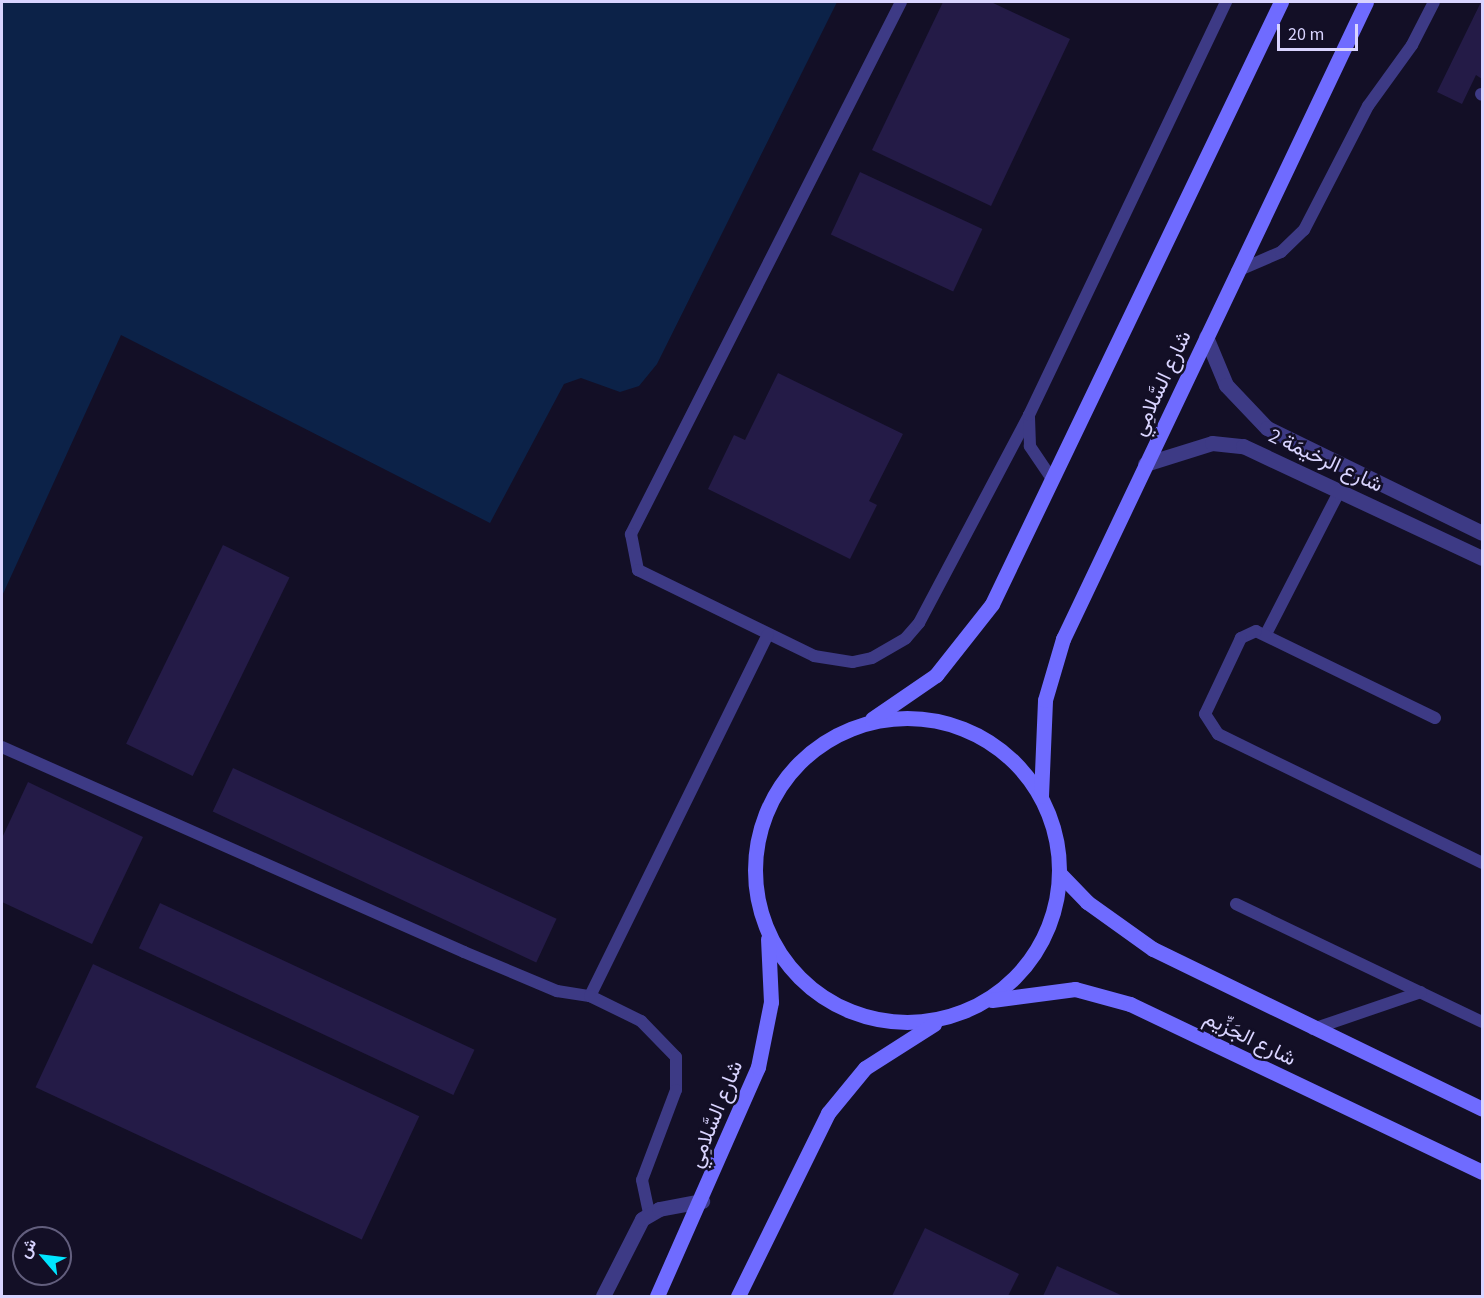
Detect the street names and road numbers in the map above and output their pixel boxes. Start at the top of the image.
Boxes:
street label: شارع السَّلامِي [1126,326,1196,440]
street label: شارع الرخيمَة 2 [1265,423,1387,497]
street label: شارع الجَزِّيم [1200,1005,1300,1071]
street label: شارع السَّلامِي [682,1057,748,1171]

